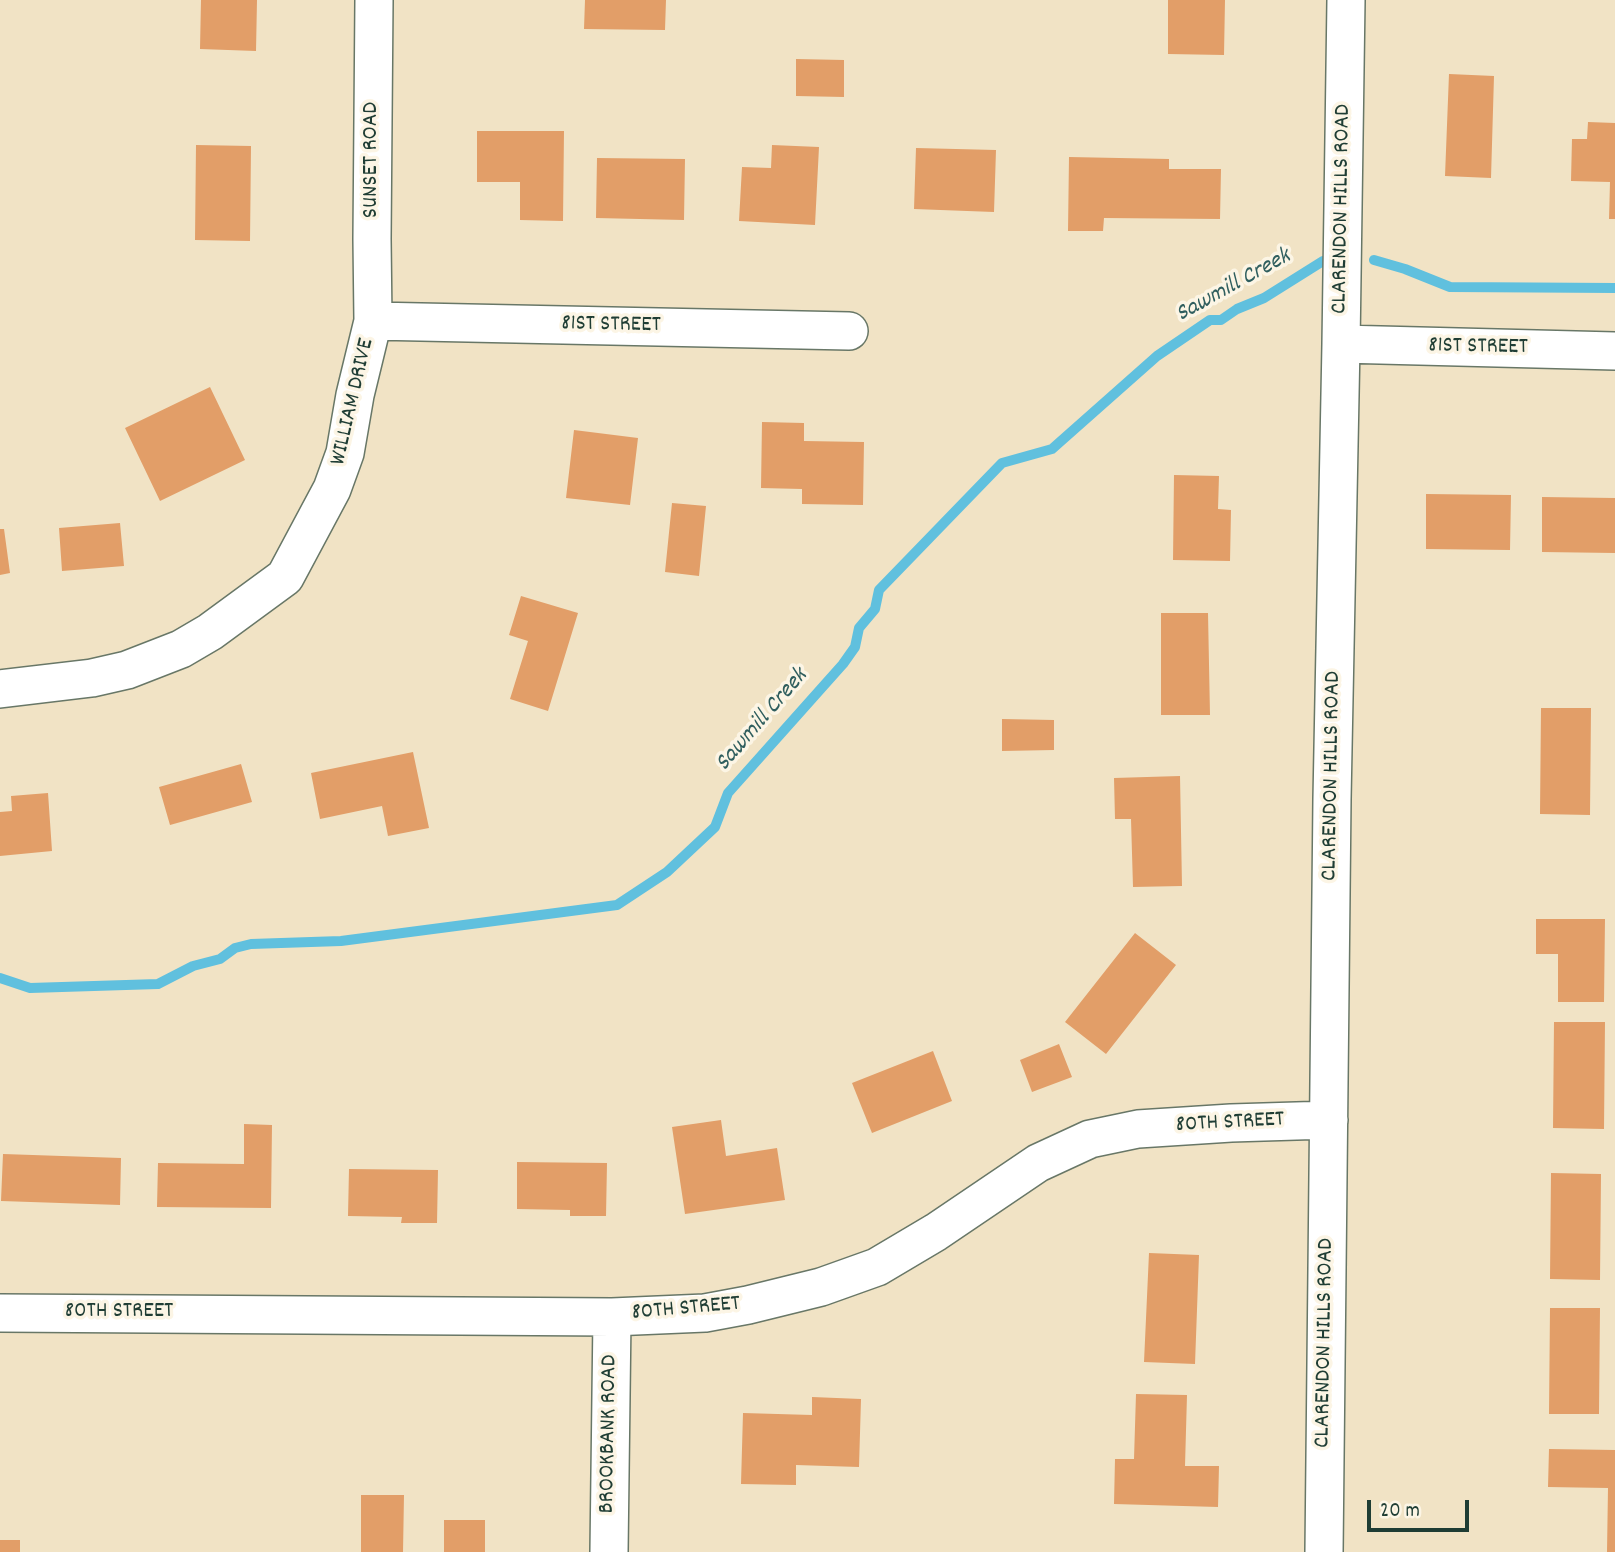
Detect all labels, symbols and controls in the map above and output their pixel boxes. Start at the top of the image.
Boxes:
street label: SUNSET ROAD [359,102,387,218]
street label: CLARENDON HILLS ROAD [1327,104,1359,314]
water label: Sawmill Creek [1172,244,1296,330]
street label: 81ST STREET [561,311,661,341]
street label: 81ST STREET [1428,333,1528,363]
street label: WILLIAM DRIVE [326,336,382,468]
water label: Sawmill Creek [711,664,815,778]
street label: CLARENDON HILLS ROAD [1317,671,1349,881]
street label: 80TH STREET [1175,1107,1285,1141]
street label: CLARENDON HILLS ROAD [1310,1238,1342,1448]
street label: 80TH STREET [631,1292,741,1328]
street label: 80TH STREET [65,1299,173,1327]
street label: BROOKBANK ROAD [595,1354,625,1514]
scale bar [1370,1486,1472,1530]
text: 20 m [1380,1497,1420,1527]

